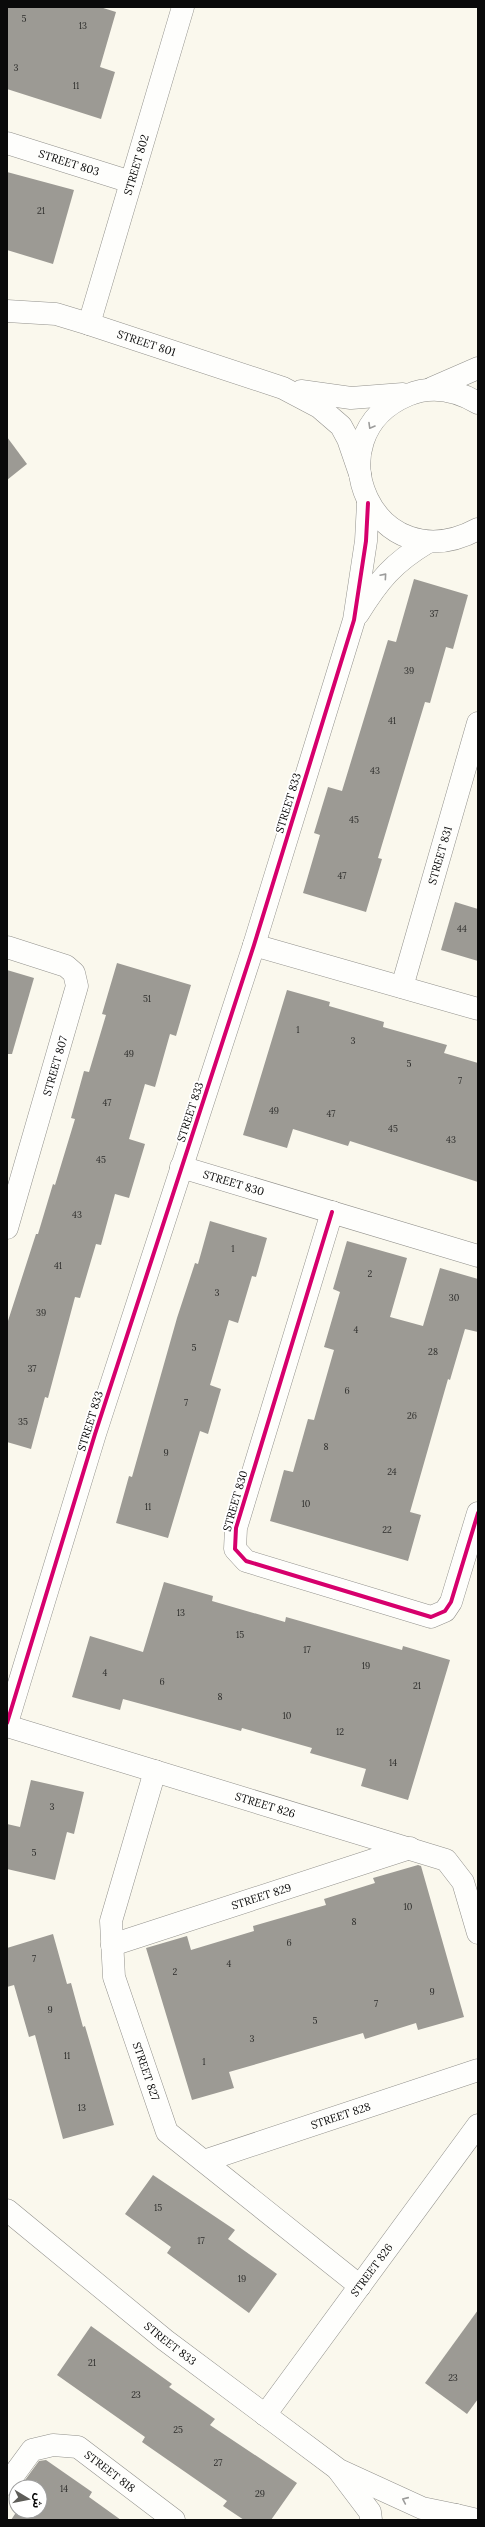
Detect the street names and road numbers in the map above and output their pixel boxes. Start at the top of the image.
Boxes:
street label: STREET 802 [121,133,152,197]
street label: STREET 803 [37,146,101,179]
street label: STREET 801 [115,327,177,359]
street label: STREET 833 [272,771,304,835]
street label: STREET 831 [425,824,455,886]
street label: STREET 807 [40,1034,70,1098]
street label: STREET 833 [174,1080,206,1144]
street label: STREET 830 [201,1167,266,1199]
street label: STREET 833 [74,1389,106,1453]
street label: STREET 830 [220,1469,250,1533]
street label: STREET 826 [233,1789,297,1821]
street label: STREET 829 [229,1880,293,1913]
street label: STREET 827 [130,2040,163,2102]
street label: STREET 828 [309,2099,372,2132]
street label: STREET 826 [347,2241,396,2299]
street label: STREET 833 [141,2319,199,2368]
street label: STREET 818 [82,2447,138,2495]

